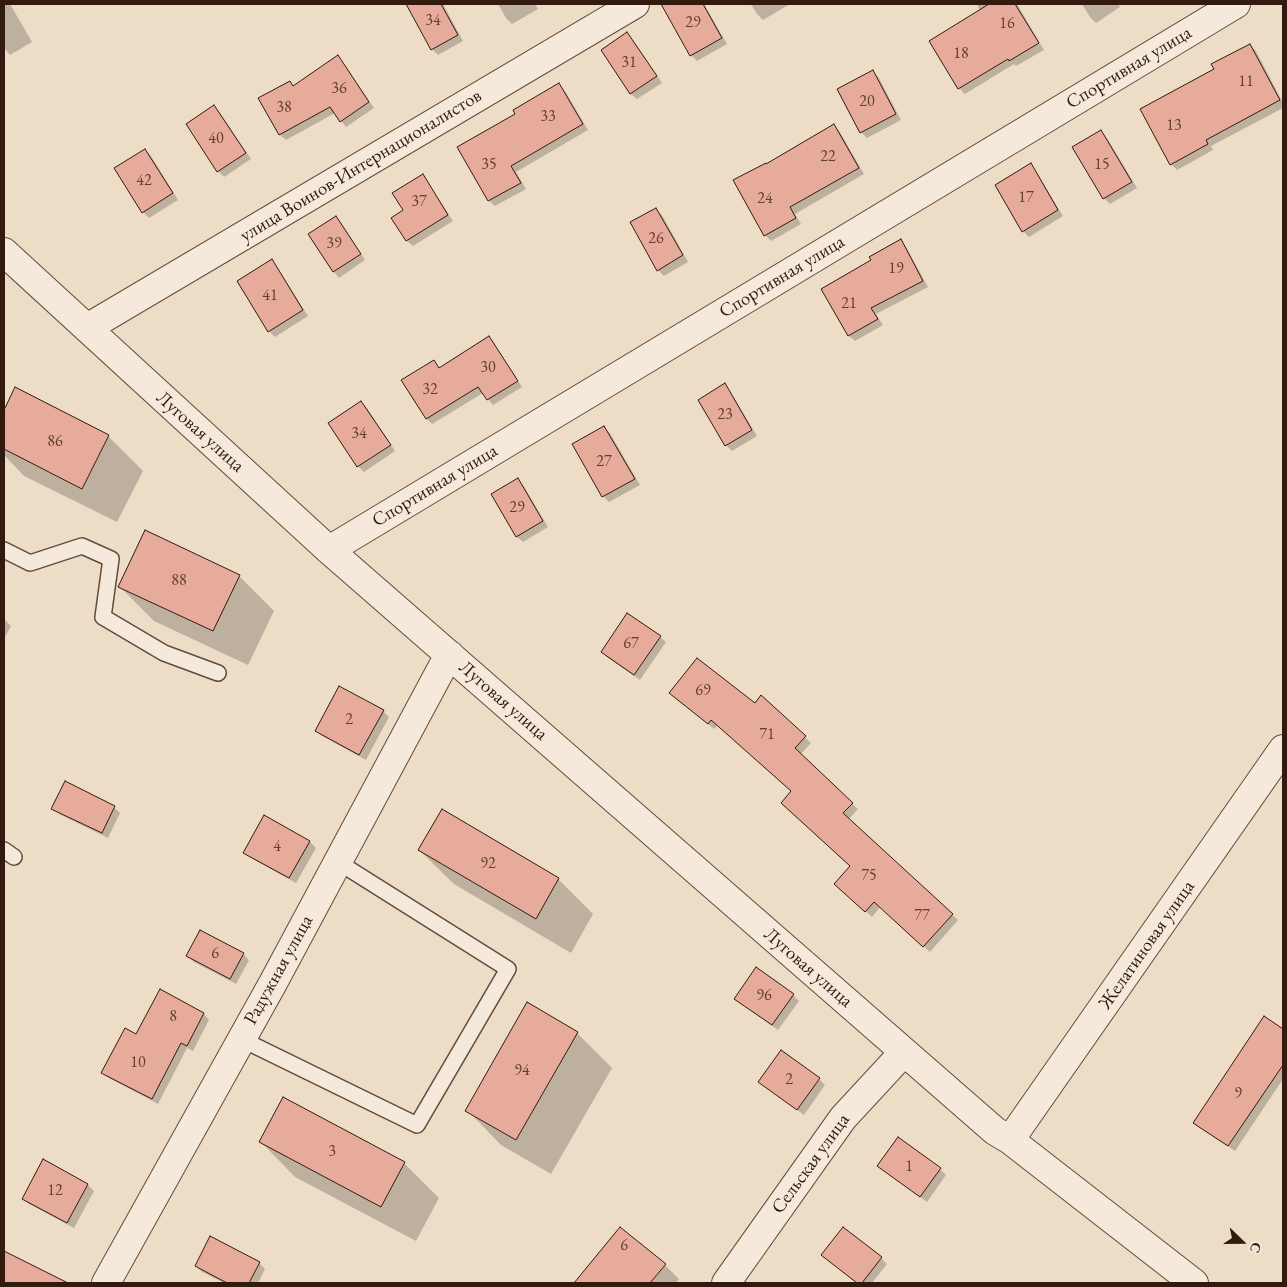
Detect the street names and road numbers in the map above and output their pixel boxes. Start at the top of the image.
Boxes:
street label: Спортивная улица [1062,22,1196,114]
street label: улица Воинов-Интернационалистов [236,85,486,247]
street label: Спортивная улица [715,231,849,323]
street label: Луговая улица [151,387,249,477]
street label: Спортивная улица [368,440,502,532]
street label: Луговая улица [454,656,552,746]
street label: Желатиновая улица [1094,876,1200,1014]
street label: Радужная улица [240,911,318,1029]
street label: Луговая улица [759,923,857,1013]
street label: Сельская улица [767,1109,855,1219]

